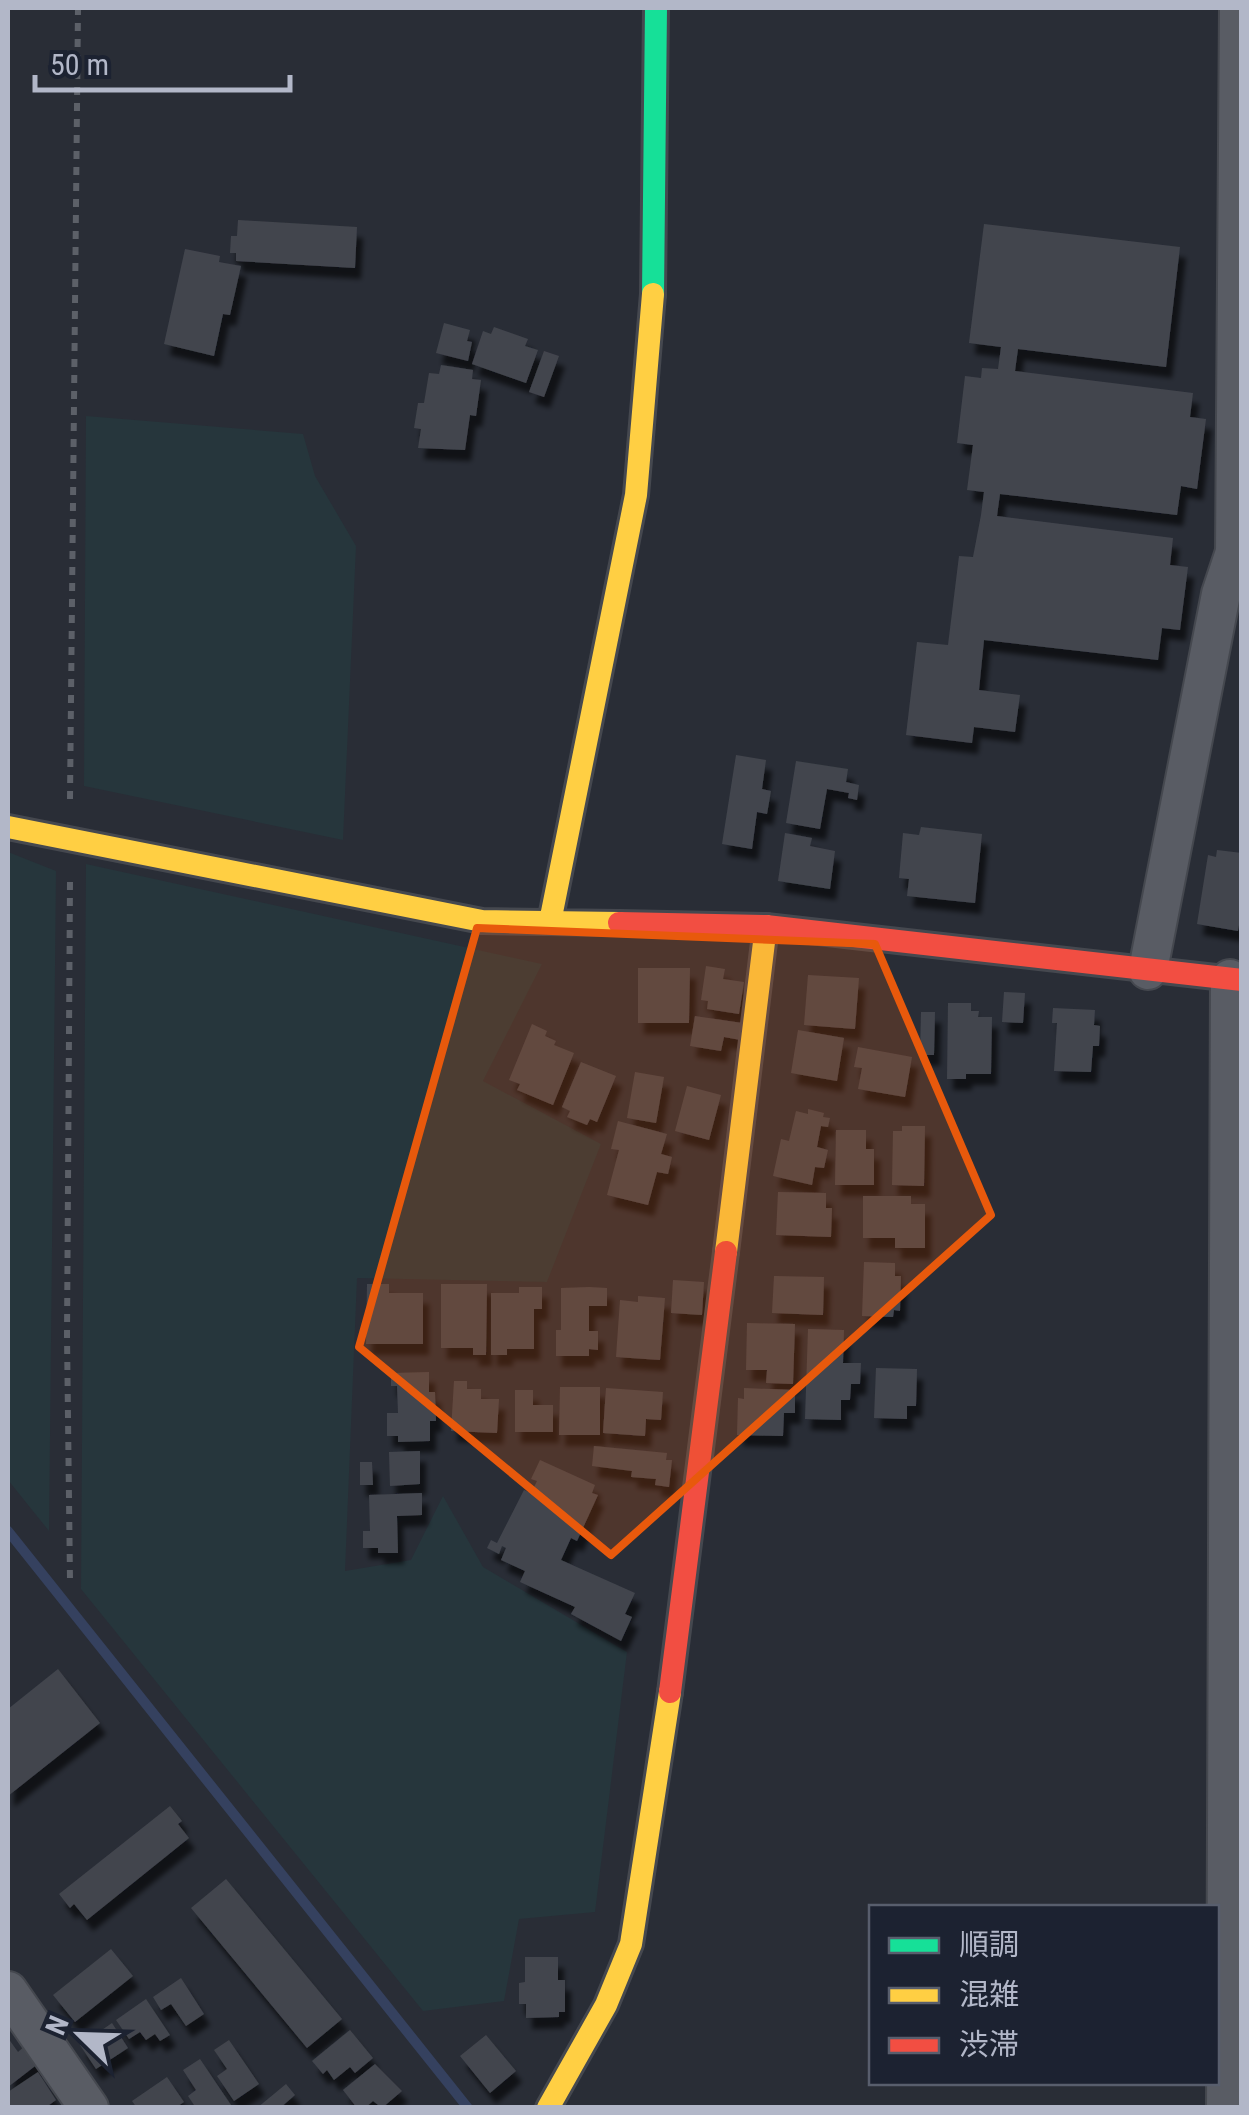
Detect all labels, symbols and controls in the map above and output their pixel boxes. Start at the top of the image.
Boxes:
scale bar [35,30,290,92]
text: 50 m [50,47,109,82]
legend [869,1905,1219,2085]
text: 順調 [959,1927,1019,1962]
text: 混雑 [959,1977,1019,2012]
north arrow [30,1985,130,2085]
text: N [39,2011,76,2040]
text: 渋滞 [959,2027,1019,2062]

